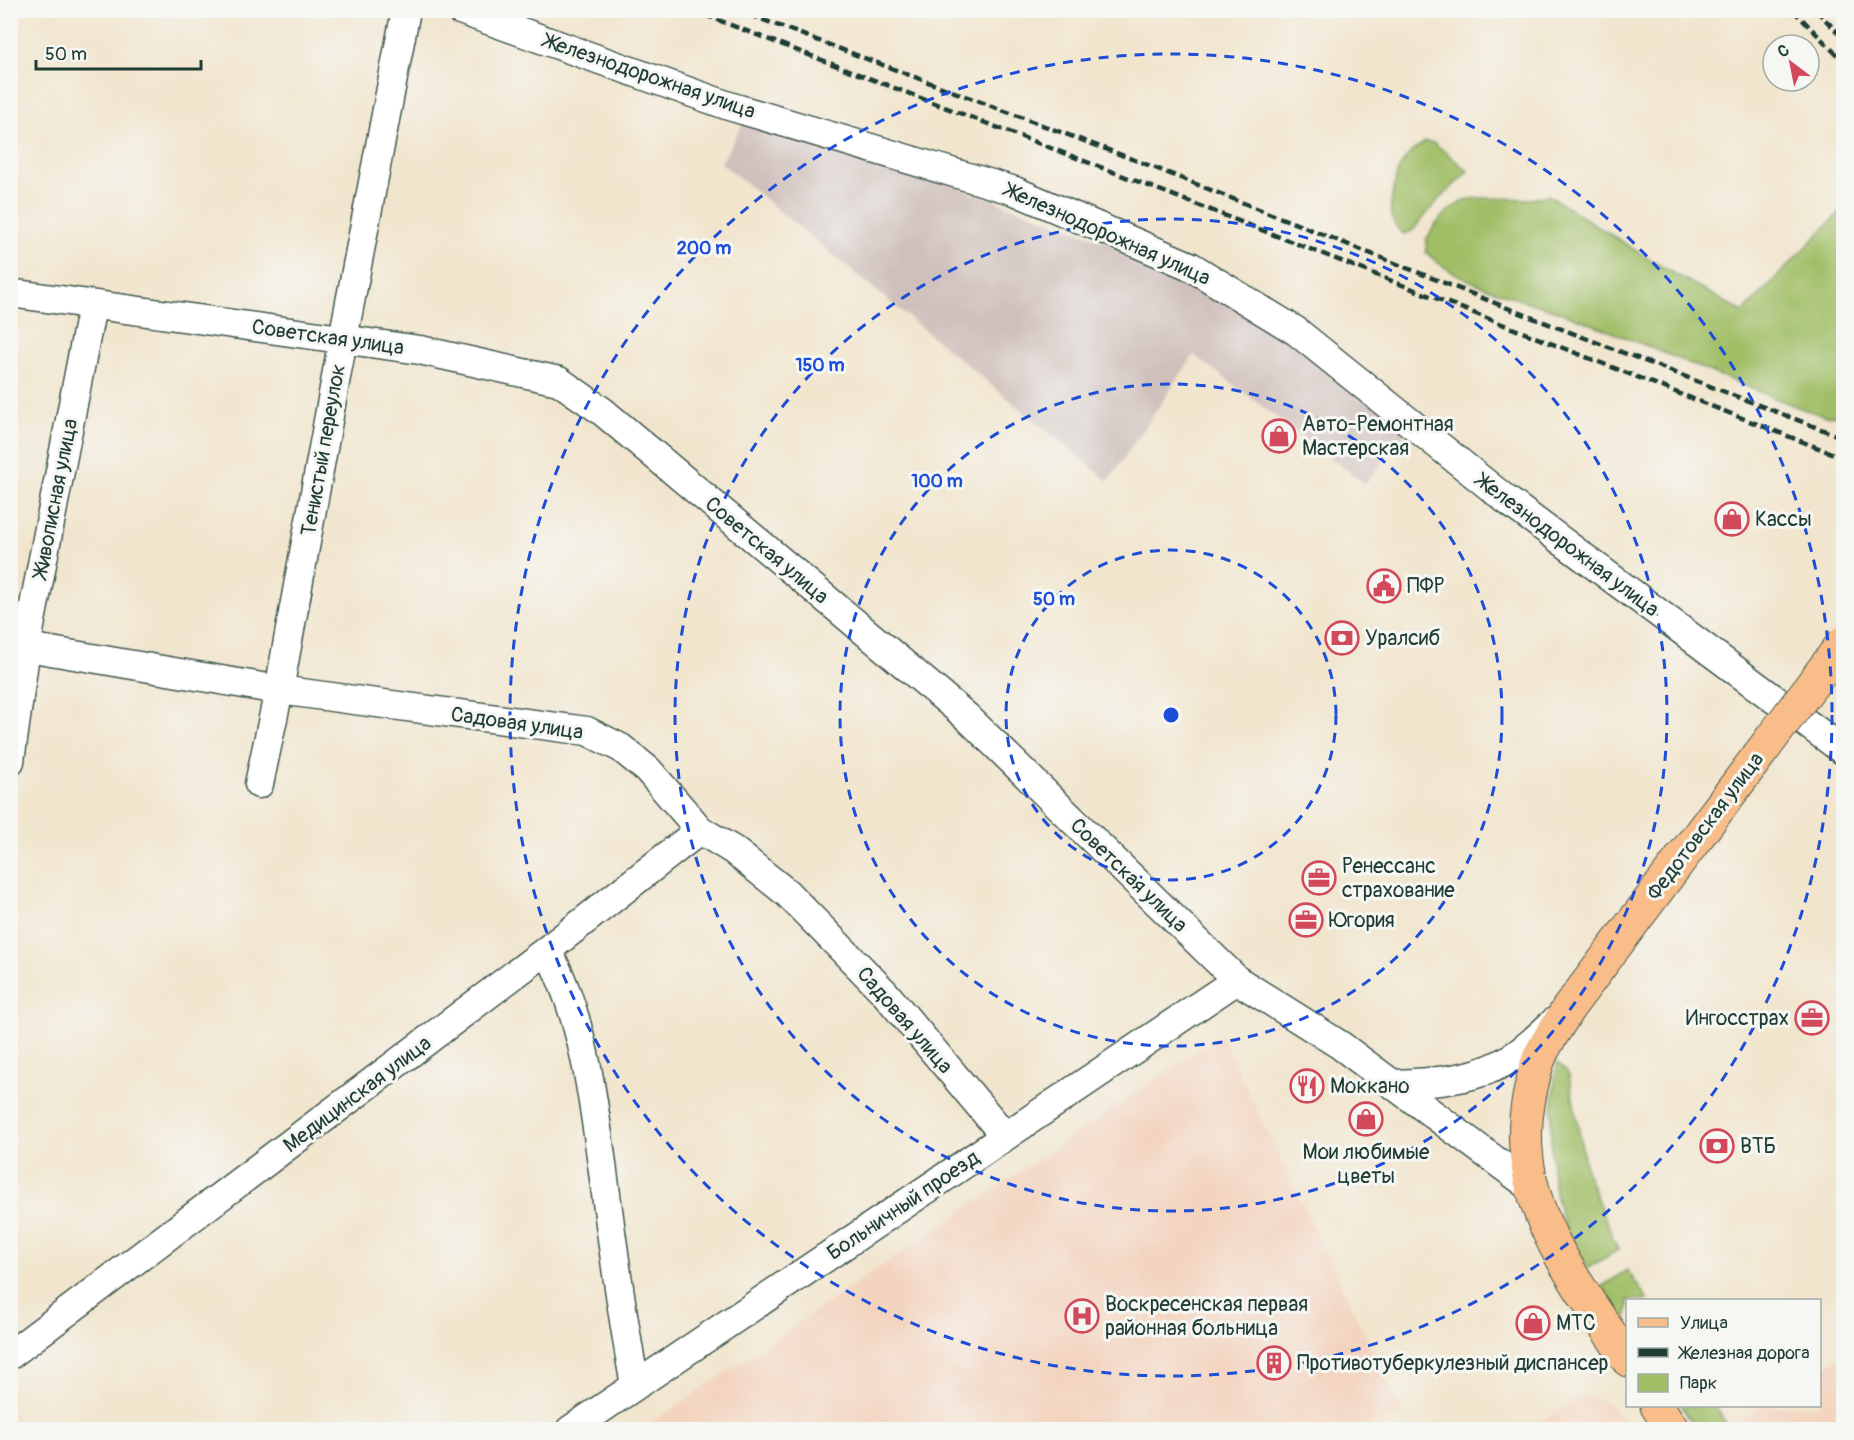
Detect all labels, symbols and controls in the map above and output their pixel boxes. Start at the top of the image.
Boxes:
street label: Железнодорожная улица [538,27,759,125]
scale bar [36,33,201,71]
north arrow [1761,33,1821,93]
text: С [1774,40,1793,62]
text: 50 m [45,43,87,66]
street label: Железнодорожная улица [998,176,1215,292]
text: 200 m [677,237,731,260]
street label: Советская улица [250,313,406,362]
text: 150 m [796,354,845,377]
street label: Тенистый переулок [295,362,352,538]
place label: Авто-Ремонтная Мастерская [1302,411,1454,462]
street label: Живописная улица [26,416,84,583]
shop icon: Авто-Ремонтная Мастерская [1261,418,1297,454]
street label: Железнодорожная улица [1469,466,1664,623]
text: 100 m [911,470,963,493]
street label: Советская улица [699,491,834,610]
shop icon: Кассы [1714,501,1750,537]
place label: Кассы [1755,506,1812,533]
public building icon: ПФР [1366,568,1402,604]
place label: ПФР [1407,573,1445,600]
text: 50 m [1033,588,1075,611]
bank icon: Уралсиб [1324,620,1360,656]
place label: Уралсиб [1365,625,1440,652]
street label: Садовая улица [449,701,585,746]
centre of rings [1161,705,1181,725]
street label: Федотовская улица [1641,747,1770,906]
street label: Советская улица [1064,812,1193,938]
place label: Ренессанс страхование [1342,853,1455,904]
office icon: Ренессанс страхование [1301,860,1337,896]
office icon: Югория [1288,902,1324,938]
place label: Югория [1329,907,1395,934]
street label: Садовая улица [851,961,959,1080]
office icon: Ингосстрах [1794,1000,1830,1036]
place label: Ингосстрах [1686,1005,1789,1032]
street label: Медицинская улица [278,1030,437,1159]
restaurant icon: Моккано [1289,1068,1325,1104]
place label: Моккано [1330,1073,1410,1100]
shop icon: Мои любимые цветы [1348,1101,1384,1137]
bank icon: ВТБ [1699,1128,1735,1164]
place label: ВТБ [1740,1133,1776,1160]
place label: Мои любимые цветы [1303,1139,1430,1190]
street label: Больничный проезд [822,1144,985,1267]
place label: Воскресенская первая районная больница [1105,1291,1308,1342]
hospital icon: Воскресенская первая районная больница [1064,1298,1100,1334]
legend [1626,1299,1821,1407]
shop icon: МТС [1515,1305,1551,1341]
place label: МТС [1556,1310,1596,1337]
text: Улица [1680,1312,1728,1335]
text: Железная дорога [1677,1342,1810,1365]
building icon: Противотуберкулезный диспансер [1256,1345,1292,1381]
place label: Противотуберкулезный диспансер [1297,1350,1609,1377]
text: Парк [1680,1372,1717,1395]

